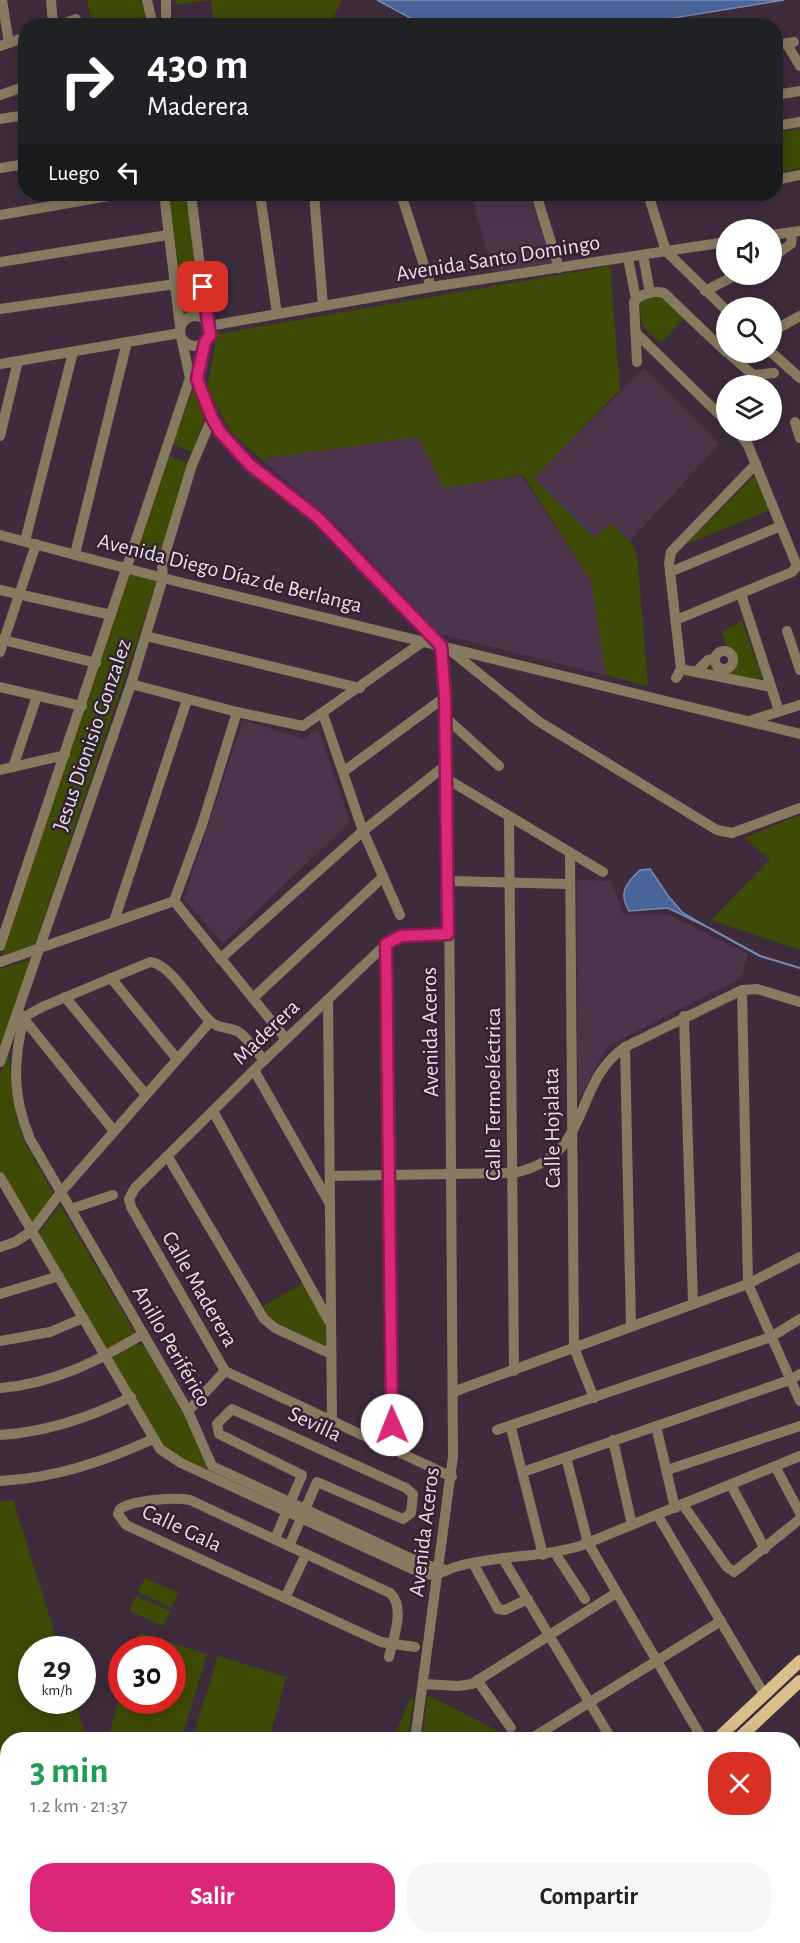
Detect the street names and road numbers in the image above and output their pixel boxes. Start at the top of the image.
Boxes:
street label: Avenida Santo Domingo [394,231,602,285]
street label: Avenida Diego Díaz de Berlanga [96,529,364,617]
street label: Jesus Dionisio Gonzalez [49,636,135,834]
street label: Avenida Aceros [418,967,442,1097]
street label: Maderera [228,995,304,1069]
street label: Calle Termoeléctrica [482,1007,504,1181]
street label: Calle Hojalata [540,1068,564,1188]
street label: Calle Maderera [158,1227,242,1351]
street label: Anillo Periférico [129,1282,215,1410]
street label: Sevilla [285,1402,345,1446]
street label: Avenida Aceros [405,1466,443,1598]
street label: Calle Gala [139,1500,225,1556]

